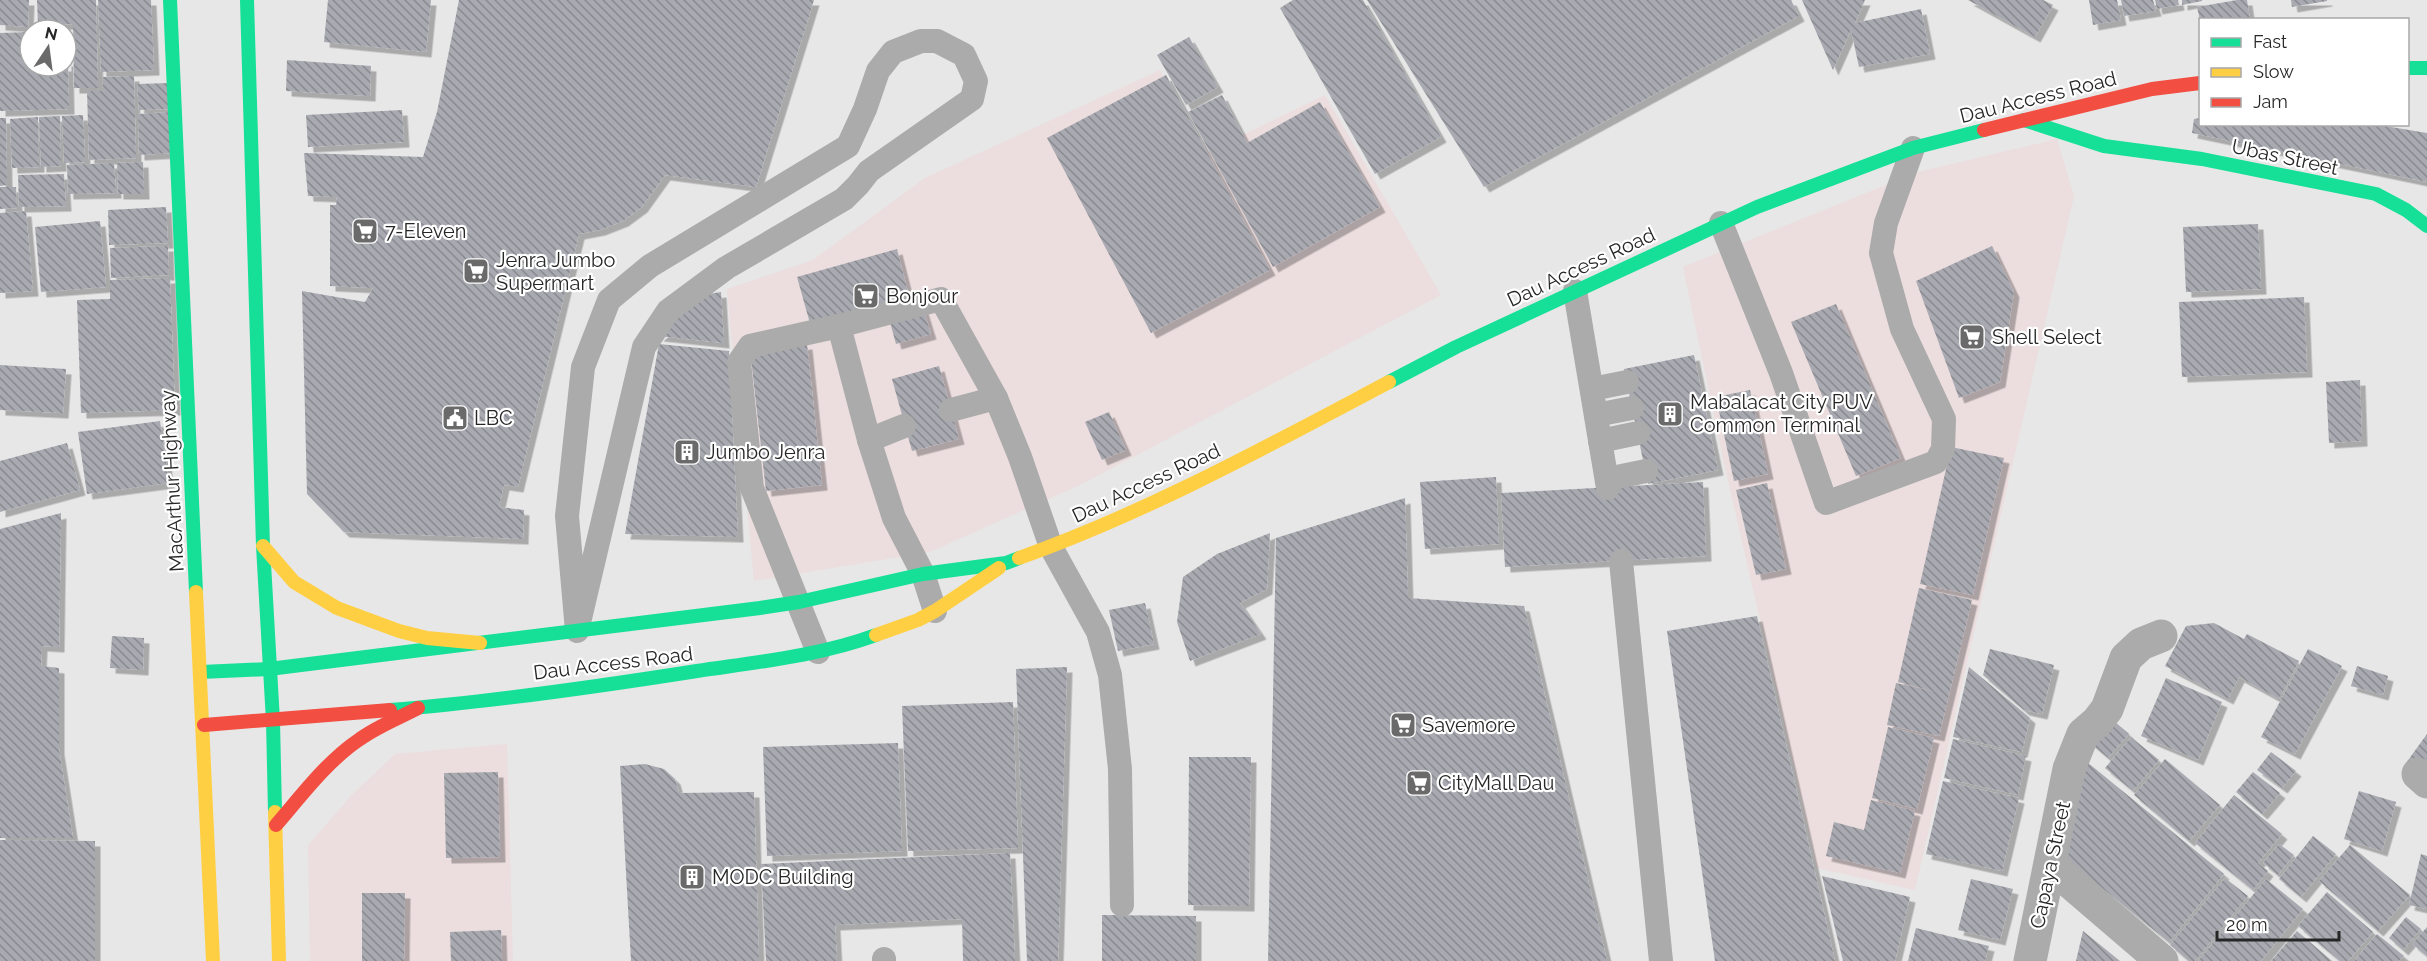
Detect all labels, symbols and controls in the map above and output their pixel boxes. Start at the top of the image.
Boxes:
north arrow [18,18,78,78]
legend [2199,18,2409,126]
text: N [43,23,59,45]
text: Fast [2253,31,2287,52]
text: Slow [2253,61,2294,82]
street label: Dau Access Road [1957,66,2119,128]
text: Jam [2253,91,2288,112]
street label: Ubas Street [2229,134,2341,180]
supermarket icon: 7-Eleven [350,216,380,246]
place label: 7-Eleven [385,219,466,243]
street label: Dau Access Road [1503,222,1659,312]
place label: Jenra Jumbo Supermart [496,248,615,295]
supermarket icon: Jenra Jumbo Supermart [461,256,491,286]
supermarket icon: Bonjour [851,281,881,311]
place label: Bonjour [886,284,958,308]
supermarket icon: Shell Select [1957,322,1987,352]
place label: Shell Select [1992,325,2102,349]
street label: MacArthur Highway [155,389,189,572]
place label: Mabalacat City PUV Common Terminal [1690,390,1873,437]
building icon: Mabalacat City PUV Common Terminal [1655,399,1685,429]
public building icon: LBC [440,403,470,433]
place label: LBC [474,406,513,430]
building icon: Jumbo Jenra [672,437,702,467]
street label: Dau Access Road [1068,438,1224,528]
place label: Jumbo Jenra [706,440,825,464]
street label: Dau Access Road [532,641,694,685]
supermarket icon: Savemore [1388,710,1418,740]
place label: Savemore [1422,713,1516,737]
supermarket icon: CityMall Dau [1404,768,1434,798]
place label: CityMall Dau [1438,771,1554,795]
street label: Capaya Street [2025,799,2075,931]
building icon: MODC Building [677,862,707,892]
place label: MODC Building [712,865,854,889]
scale bar [2217,904,2338,942]
text: 20 m [2226,914,2268,935]

